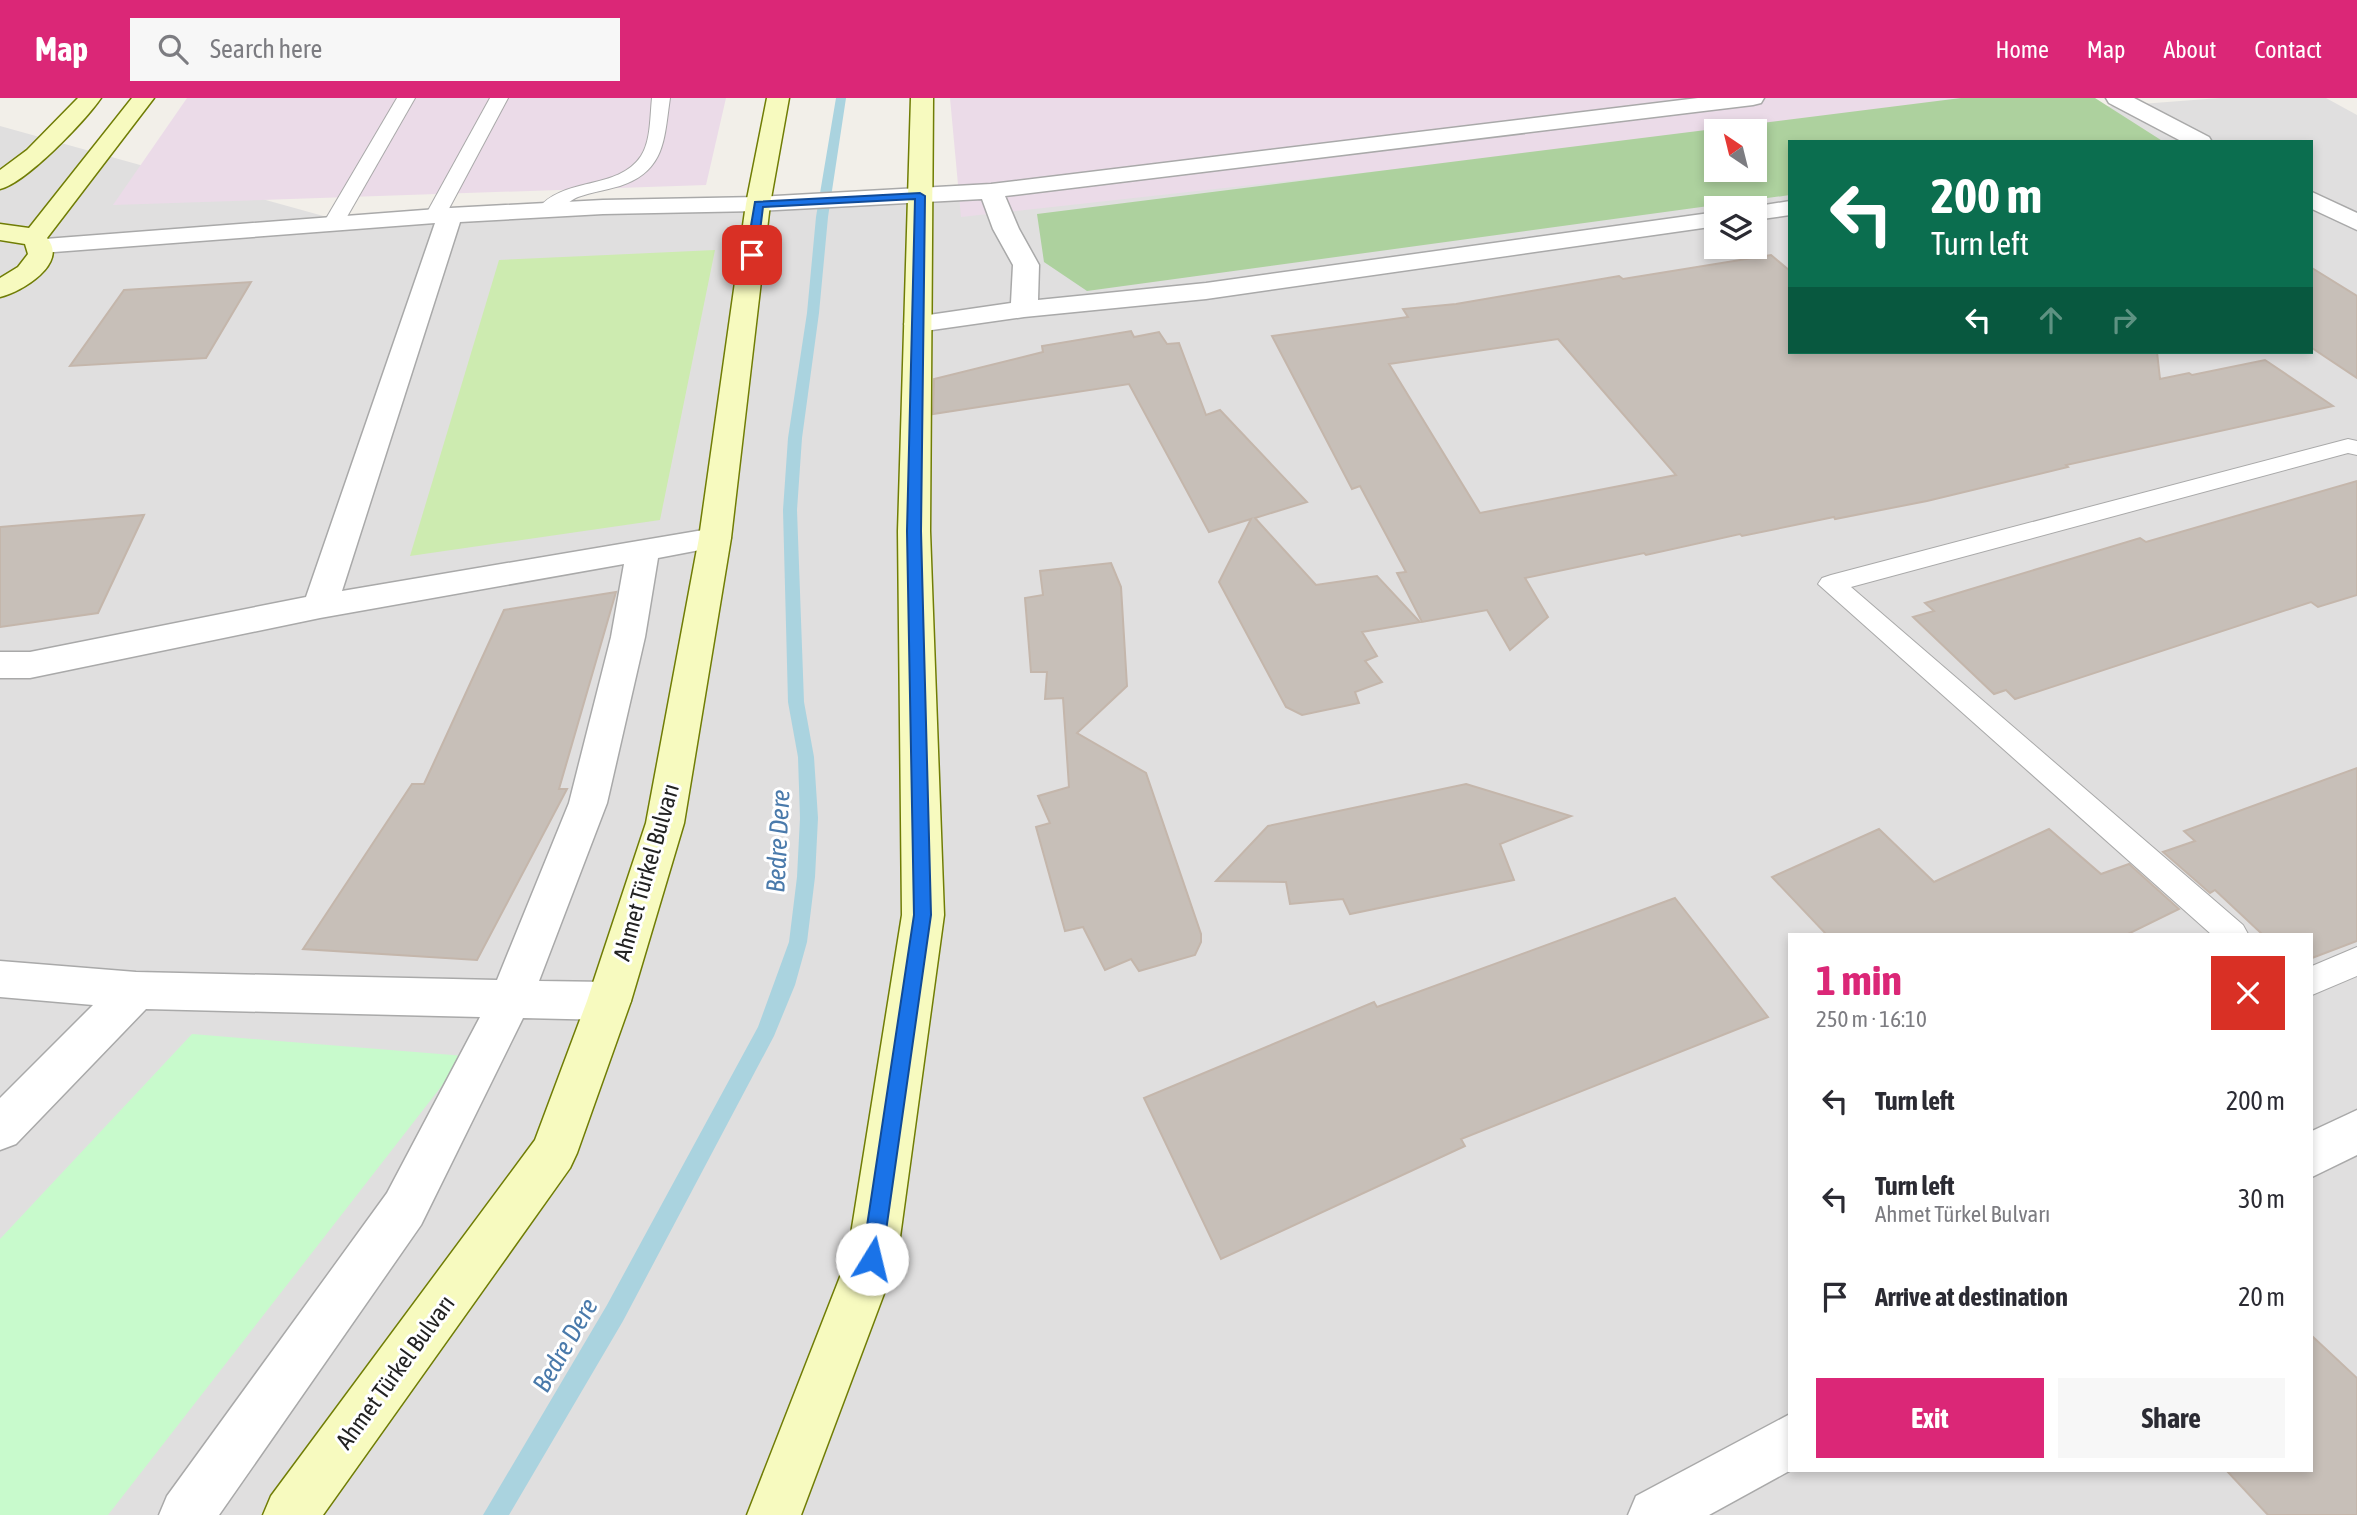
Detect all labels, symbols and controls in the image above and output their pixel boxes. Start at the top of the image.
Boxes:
search box [130,18,620,81]
text: Map [35,30,88,68]
icon: search [154,30,192,68]
text: Search here [210,34,322,64]
text: Home [1995,36,2049,63]
text: Map [2087,36,2125,63]
text: About [2163,36,2216,63]
text: Contact [2254,36,2322,63]
north arrow [1704,119,1768,182]
map controls [1704,119,1767,259]
text: 200 m [1931,167,2042,223]
icon: left [1816,168,1907,259]
button: layers [1704,196,1767,259]
pin [722,225,782,285]
text: Turn left [1931,225,2029,262]
icon: arrive [733,236,771,274]
icon: left [1959,301,1997,339]
icon: ahead [2032,301,2070,339]
icon: right [2105,301,2143,339]
street label: Ahmet Türkel Bulvarı [608,780,684,964]
water label: Bedre Dere [760,789,796,893]
text: 1 min [1816,956,1902,1004]
button: close [2211,956,2285,1030]
text: 250 m · 16:10 [1816,1006,1927,1032]
icon: left [1816,1082,1854,1120]
text: Turn left [1875,1086,1955,1116]
text: 200 m [2226,1086,2285,1116]
text: Turn left [1875,1171,1955,1201]
icon: left [1816,1180,1854,1218]
text: 30 m [2238,1184,2285,1214]
text: Ahmet Türkel Bulvarı [1875,1201,2050,1227]
position arrow [835,1222,909,1296]
icon: arrive [1816,1278,1854,1316]
text: Arrive at destination [1875,1282,2068,1312]
text: 20 m [2238,1282,2285,1312]
street label: Ahmet Türkel Bulvarı [330,1290,460,1454]
water label: Bedre Dere [526,1293,604,1397]
button: Exit [1816,1378,2044,1458]
button: Share [2058,1378,2285,1458]

